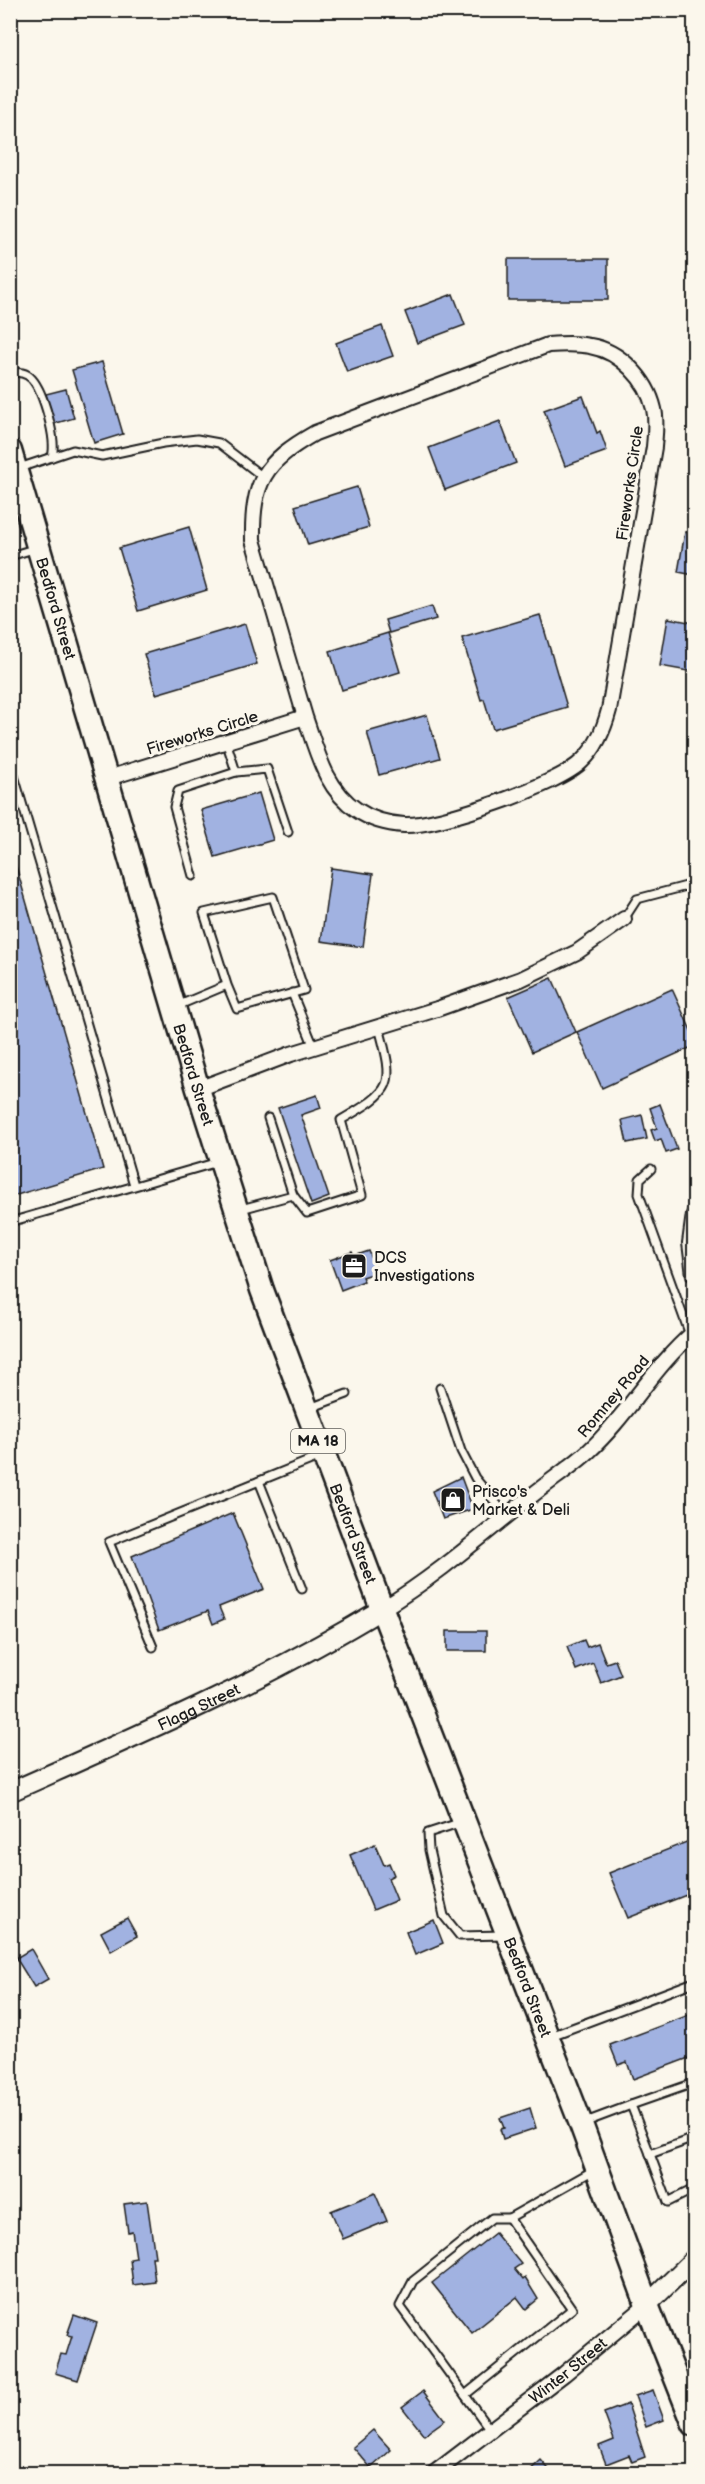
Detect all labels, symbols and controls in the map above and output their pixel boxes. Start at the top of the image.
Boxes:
street label: Fireworks Circle [613,424,648,542]
street label: Bedford Street [31,555,79,662]
street label: Fireworks Circle [144,707,261,759]
street label: Bedford Street [168,1022,217,1128]
place label: DCS Investigations [374,1249,475,1286]
office icon: DCS Investigations [339,1251,369,1281]
street label: Romney Road [574,1352,654,1442]
road number: MA 18 [291,1429,345,1453]
street label: Bedford Street [325,1481,380,1587]
place label: Prisco's Market & Deli [472,1483,570,1520]
shop icon: Prisco's Market & Deli [438,1485,468,1515]
street label: Flagg Street [155,1680,243,1735]
street label: Bedford Street [499,1935,555,2040]
street label: Winter Street [526,2334,611,2408]

